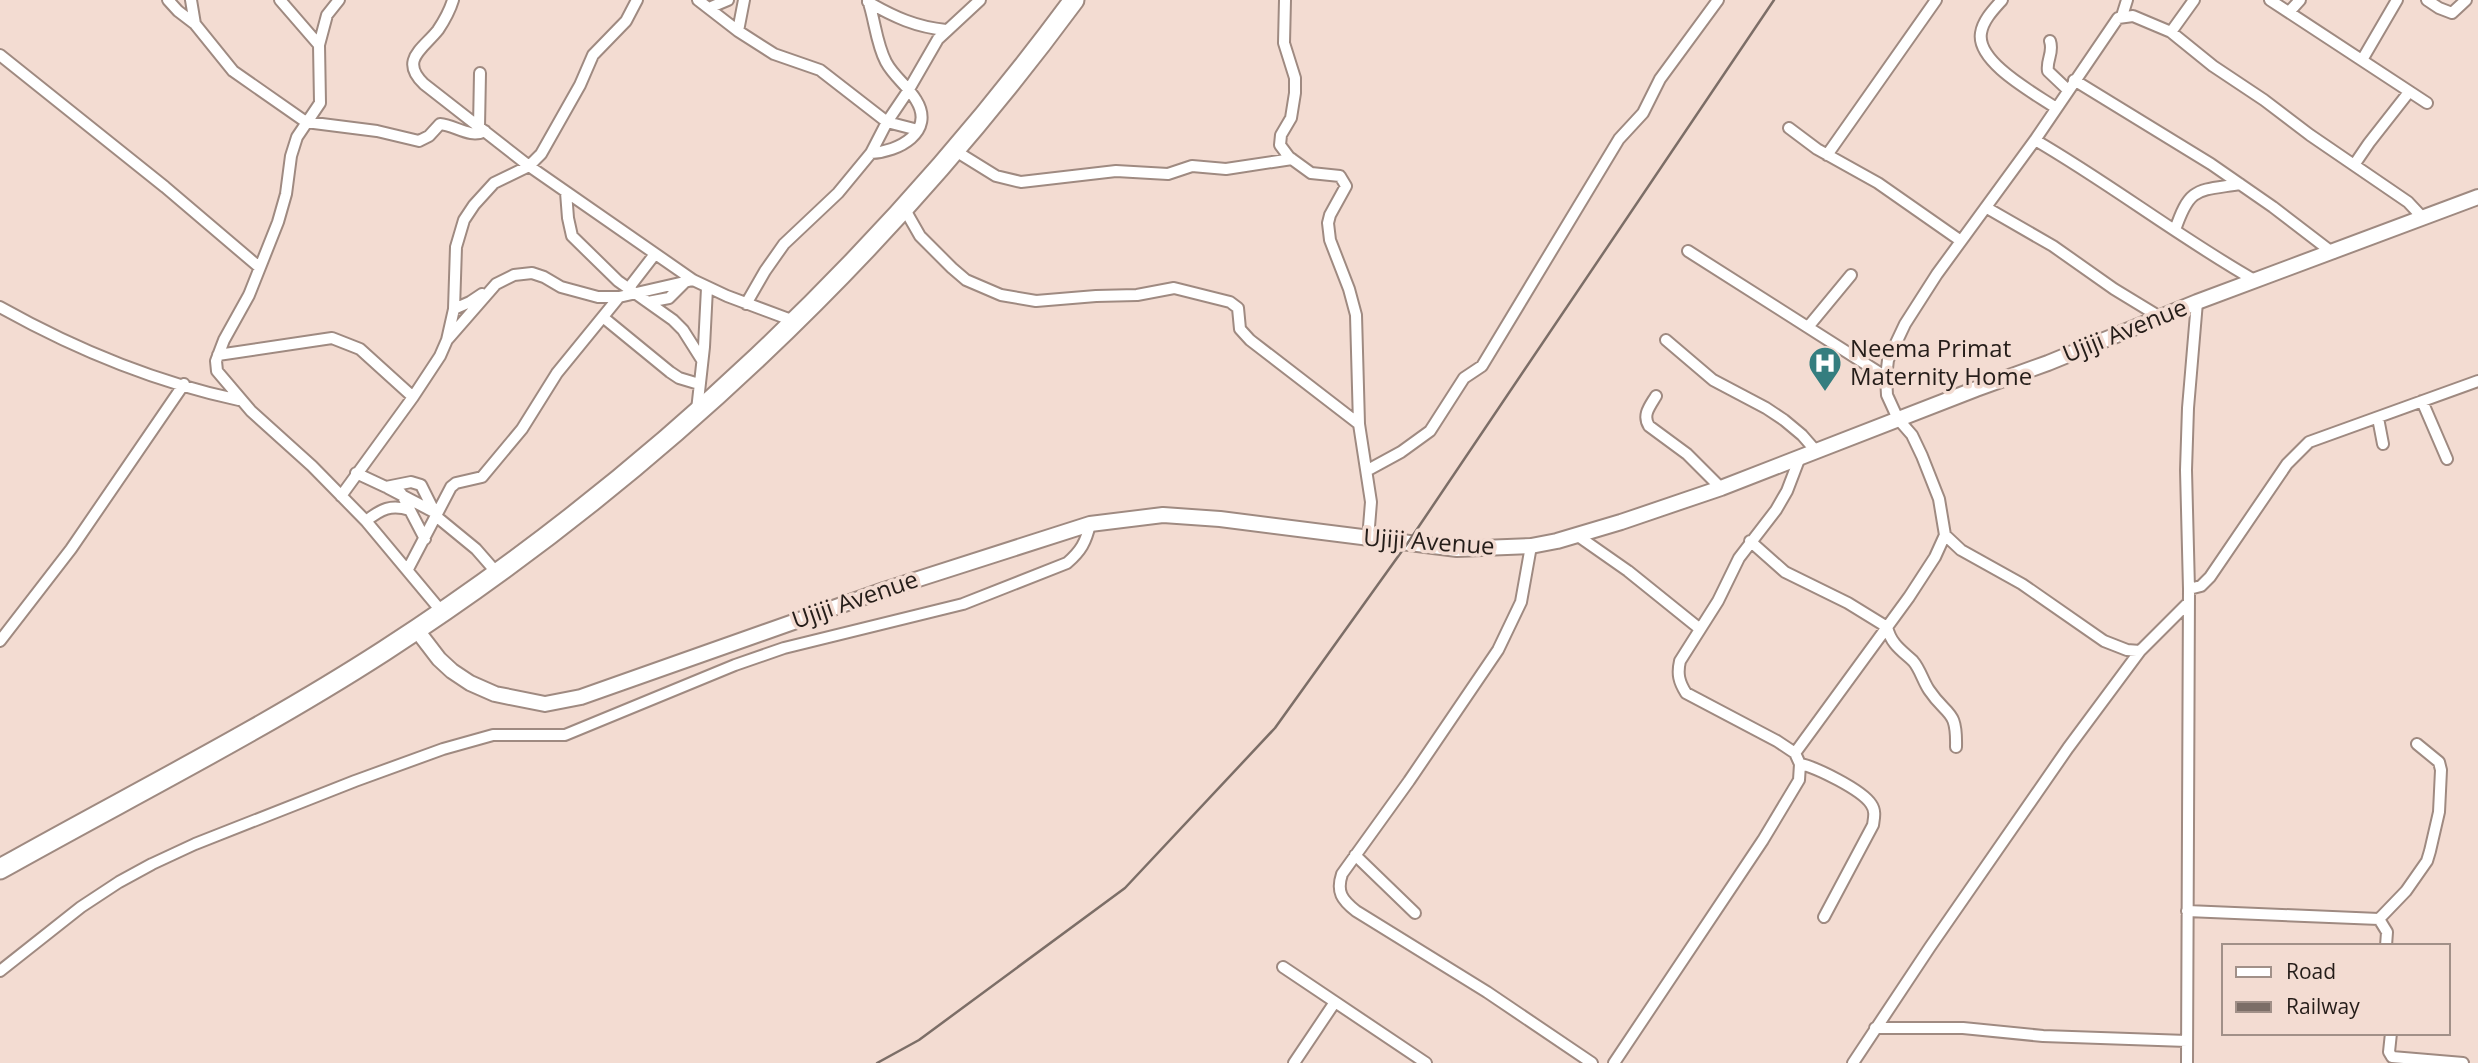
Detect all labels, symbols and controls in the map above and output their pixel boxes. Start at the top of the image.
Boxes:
street label: Ujiji Avenue [2057,290,2192,370]
place label: Neema Primat Maternity Home [1850,331,2032,392]
hospital icon: Neema Primat Maternity Home [1806,344,1844,393]
street label: Ujiji Avenue [1362,519,1496,562]
street label: Ujiji Avenue [787,562,922,636]
legend [2222,944,2450,1035]
text: Road [2286,957,2336,985]
text: Railway [2286,992,2360,1020]

